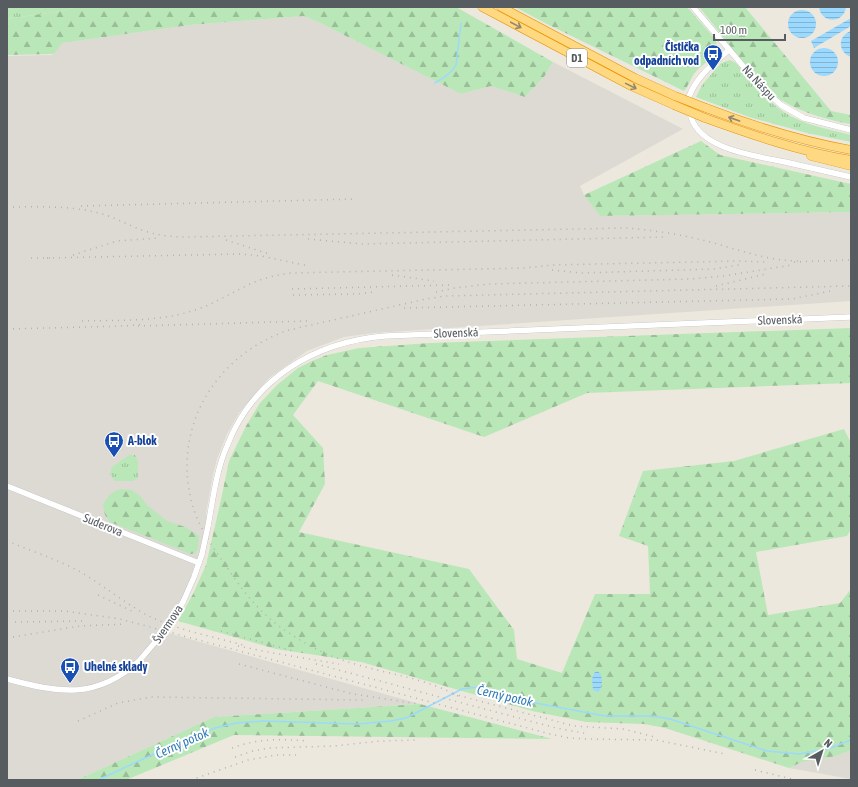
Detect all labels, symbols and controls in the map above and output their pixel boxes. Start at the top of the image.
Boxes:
scale bar [714,16,785,42]
one-way arrow [510,22,522,30]
text: 100 m [720,23,747,37]
place label: Čistička odpadních vod [634,40,699,68]
bus stop icon: Čistička odpadních vod [702,43,724,71]
road number: D1 [567,49,587,67]
street label: Na Náspu [739,63,779,104]
one-way arrow [625,83,637,90]
one-way arrow [728,114,740,122]
street label: Slovenská [757,312,803,328]
street label: Slovenská [433,325,479,341]
bus stop icon: A-blok [103,430,125,458]
place label: A-blok [127,434,157,448]
street label: Suderova [81,511,125,539]
street label: Švermova [150,602,186,646]
bus stop icon: Uhelné sklady [59,656,81,684]
place label: Uhelné sklady [84,660,147,674]
water label: Černý potok [476,682,535,710]
water label: Černý potok [153,724,211,761]
north arrow [802,731,842,771]
text: N [822,737,835,750]

